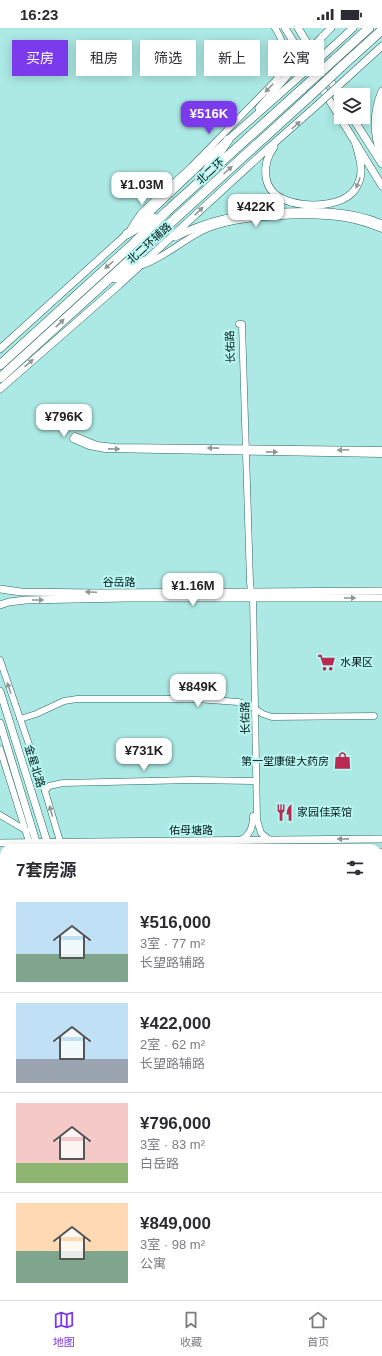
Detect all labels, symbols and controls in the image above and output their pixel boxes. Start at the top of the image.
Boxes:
text: 16:23 [20,6,58,23]
chip: 买房 [12,40,68,76]
chip: 租房 [76,40,132,76]
chip: 筛选 [140,40,196,76]
chip: 新上 [204,40,260,76]
chip: 公寓 [268,40,324,76]
one-way arrow [264,83,273,93]
map controls [334,88,370,124]
button: layers [334,88,370,124]
pin: ¥516K [181,101,237,135]
text: ¥516K [190,106,228,121]
one-way arrow [291,120,301,129]
street label: 北二环 [194,156,226,186]
one-way arrow [224,166,233,175]
pin: ¥1.03M [109,172,175,206]
text: ¥1.03M [120,177,164,192]
one-way arrow [355,177,361,189]
pin: ¥422K [228,194,284,228]
text: ¥422K [237,199,275,214]
one-way arrow [194,207,204,216]
street label: 北二环辅路 [125,220,173,266]
one-way arrow [104,261,114,270]
one-way arrow [55,319,65,328]
street label: 长佑路 [223,330,237,364]
one-way arrow [24,359,35,368]
pin: ¥796K [36,404,92,438]
text: ¥796K [45,409,83,424]
one-way arrow [207,445,219,452]
one-way arrow [108,446,120,453]
one-way arrow [336,447,349,453]
one-way arrow [266,449,279,455]
pin: ¥1.16M [160,573,226,607]
street label: 谷岳路 [103,576,136,588]
text: ¥1.16M [171,578,215,593]
one-way arrow [85,589,97,596]
one-way arrow [344,595,357,601]
one-way arrow [32,597,45,603]
supermarket icon: 水果区 [317,652,337,672]
place label: 水果区 [340,656,373,668]
pin: ¥849K [170,674,226,708]
text: ¥849K [179,679,217,694]
one-way arrow [6,681,12,693]
street label: 长佑路 [239,701,251,735]
pin: ¥731K [116,738,172,772]
street label: 金星北路 [23,743,47,789]
text: ¥731K [125,743,163,758]
shop icon: 第一堂康健大药房 [332,751,352,771]
place label: 第一堂康健大药房 [241,755,329,767]
restaurant icon: 家园佳菜馆 [274,802,294,822]
one-way arrow [48,804,54,816]
place label: 家园佳菜馆 [297,806,352,818]
street label: 佑母塘路 [169,824,213,836]
one-way arrow [336,836,349,842]
icon: filters [344,857,366,879]
text: 7套房源 [16,861,76,880]
text: ¥516,000 [140,913,211,932]
icon: home [48,918,96,966]
text: 3室 · 77 m² [140,936,205,951]
text: 长望路辅路 [140,955,205,970]
text: ¥422,000 [140,1014,211,1033]
icon: home [48,1019,96,1067]
text: 2室 · 62 m² [140,1037,205,1052]
text: 长望路辅路 [140,1056,205,1071]
text: ¥796,000 [140,1114,211,1133]
icon: home [48,1119,96,1167]
text: 3室 · 83 m² [140,1137,205,1152]
text: 白岳路 [140,1156,179,1171]
text: ¥849,000 [140,1214,211,1233]
icon: home [48,1219,96,1267]
text: 3室 · 98 m² [140,1237,205,1252]
text: 公寓 [140,1256,166,1271]
tab: 地图 [53,1309,75,1349]
tab: 收藏 [180,1309,202,1349]
tab: 首页 [307,1309,329,1349]

